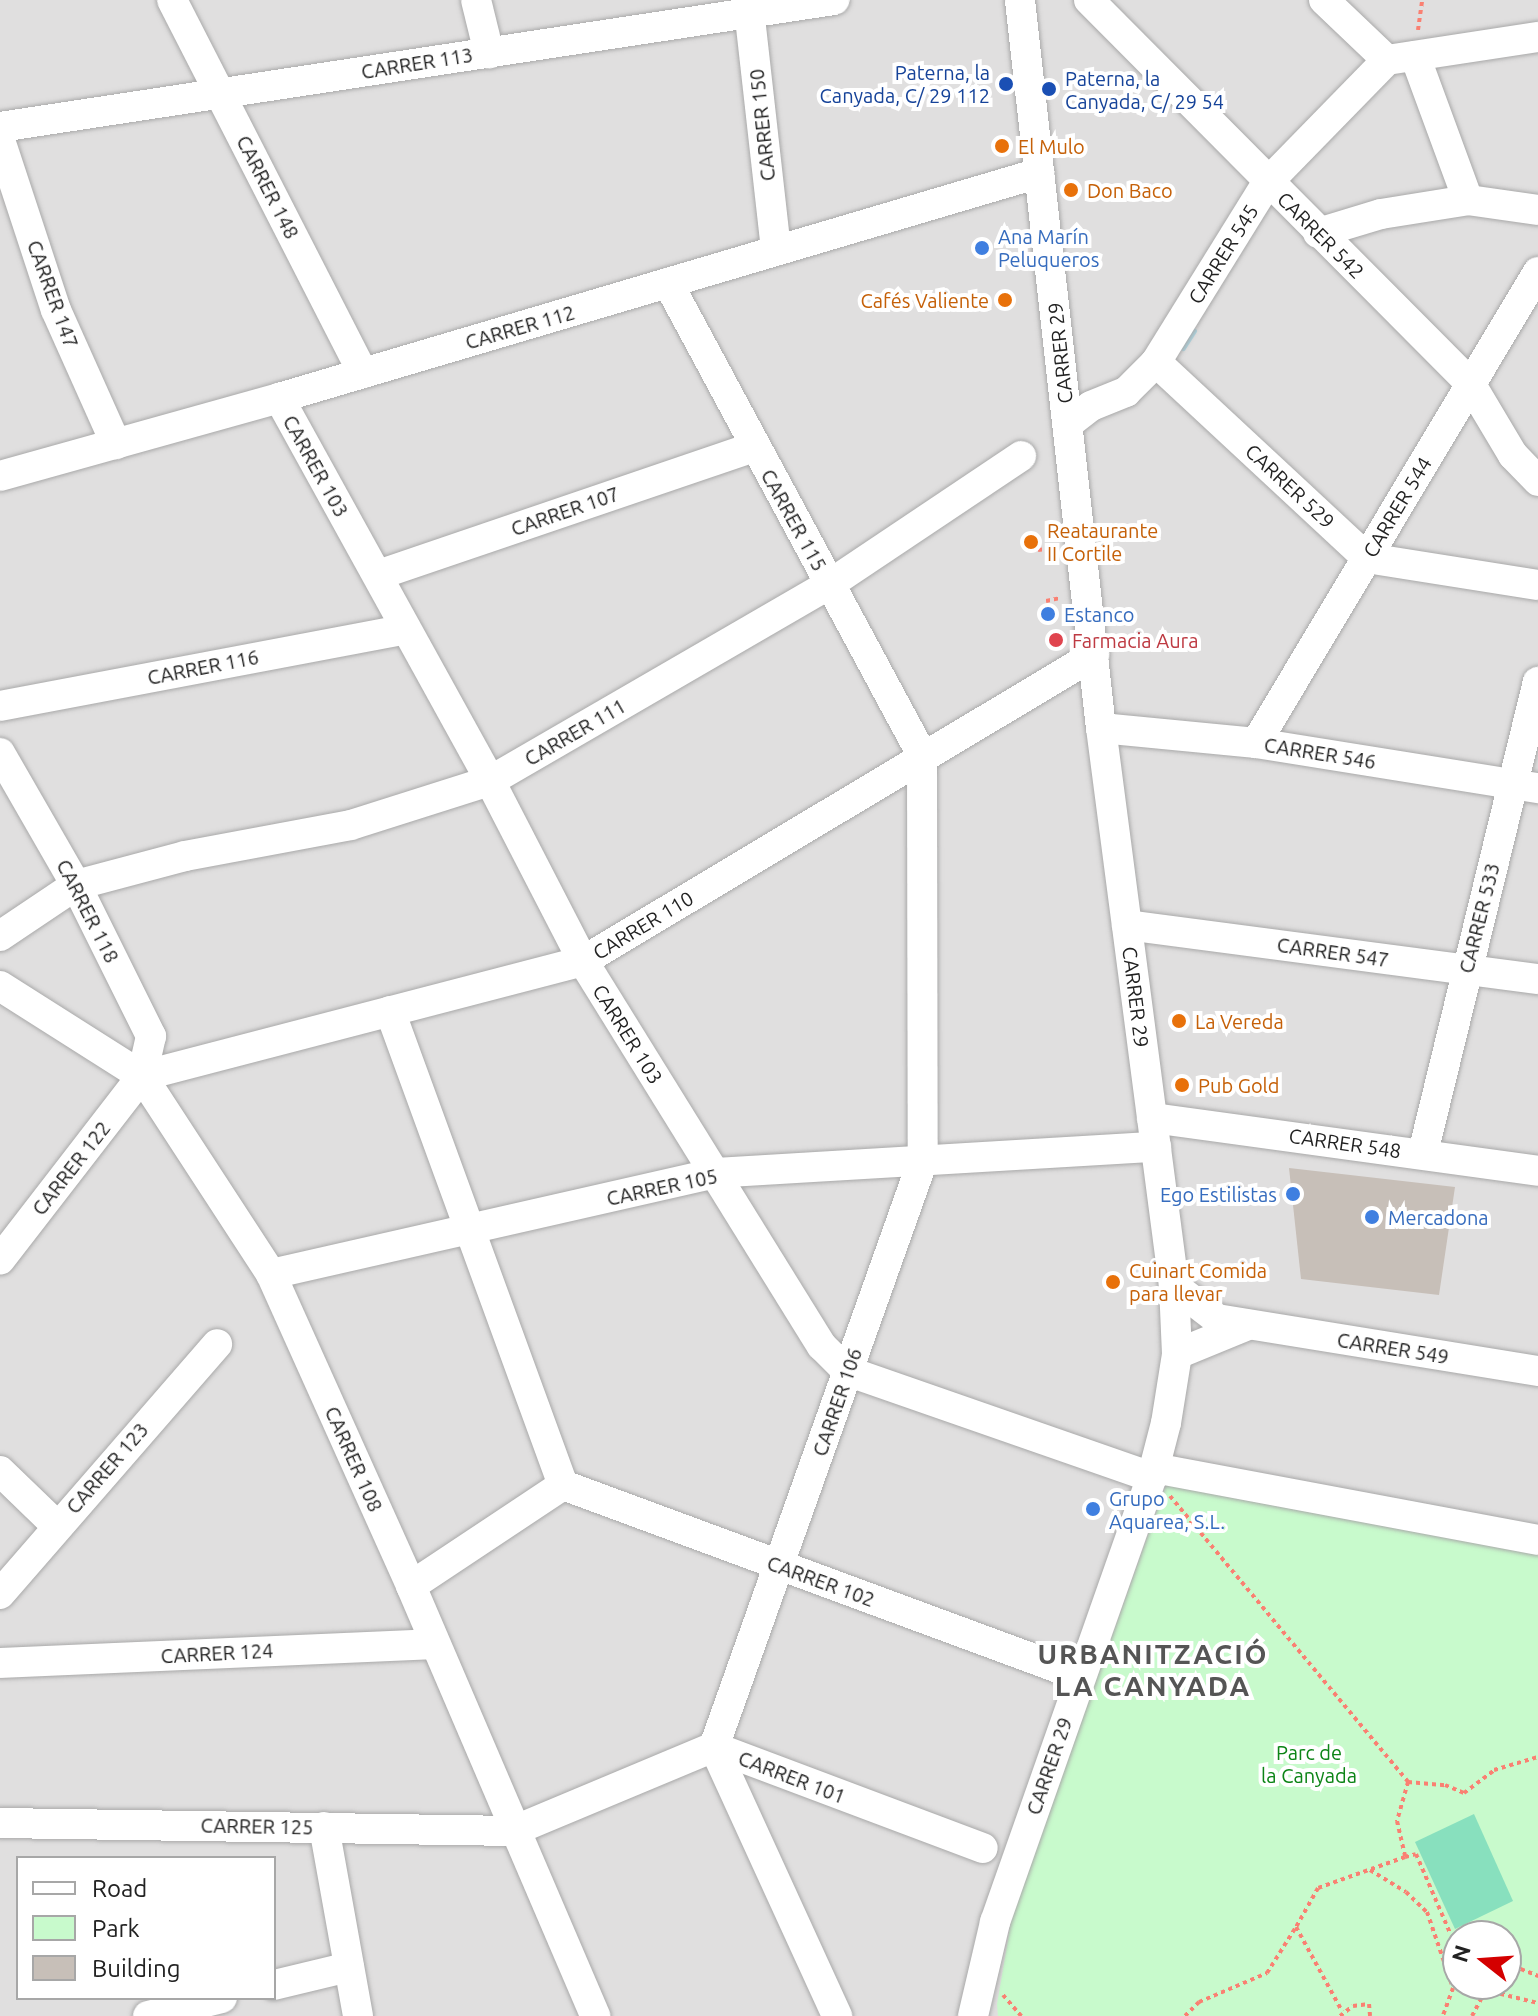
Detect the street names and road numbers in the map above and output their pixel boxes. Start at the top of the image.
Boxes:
street label: CARRER 113 [359,42,475,84]
street label: CARRER 150 [744,68,780,182]
street label: CARRER 148 [232,131,304,243]
street label: CARRER 542 [1273,187,1369,283]
street label: CARRER 545 [1183,200,1263,308]
street label: CARRER 147 [22,237,84,351]
street label: CARRER 112 [462,300,578,354]
street label: CARRER 29 [1043,301,1077,405]
street label: CARRER 103 [278,411,354,521]
street label: CARRER 529 [1241,439,1339,533]
street label: CARRER 544 [1358,452,1436,562]
street label: CARRER 115 [756,465,832,575]
street label: CARRER 107 [508,481,622,541]
street label: CARRER 116 [145,644,261,690]
street label: CARRER 111 [520,693,630,771]
street label: CARRER 546 [1262,732,1378,774]
street label: CARRER 118 [52,855,124,967]
street label: CARRER 533 [1454,860,1504,976]
street label: CARRER 110 [588,886,698,964]
street label: CARRER 547 [1275,932,1391,972]
street label: CARRER 29 [1118,945,1154,1049]
street label: CARRER 103 [588,980,668,1088]
street label: CARRER 122 [27,1116,115,1220]
street label: CARRER 548 [1287,1123,1403,1163]
street label: CARRER 105 [604,1164,720,1210]
street label: CARRER 549 [1335,1327,1451,1369]
street label: CARRER 106 [807,1345,867,1459]
street label: CARRER 108 [320,1403,388,1515]
street label: CARRER 123 [61,1418,153,1518]
street label: CARRER 102 [764,1550,878,1612]
street label: CARRER 124 [160,1638,274,1668]
street label: CARRER 29 [1021,1714,1077,1818]
street label: CARRER 101 [735,1746,849,1808]
street label: CARRER 125 [200,1813,314,1839]

